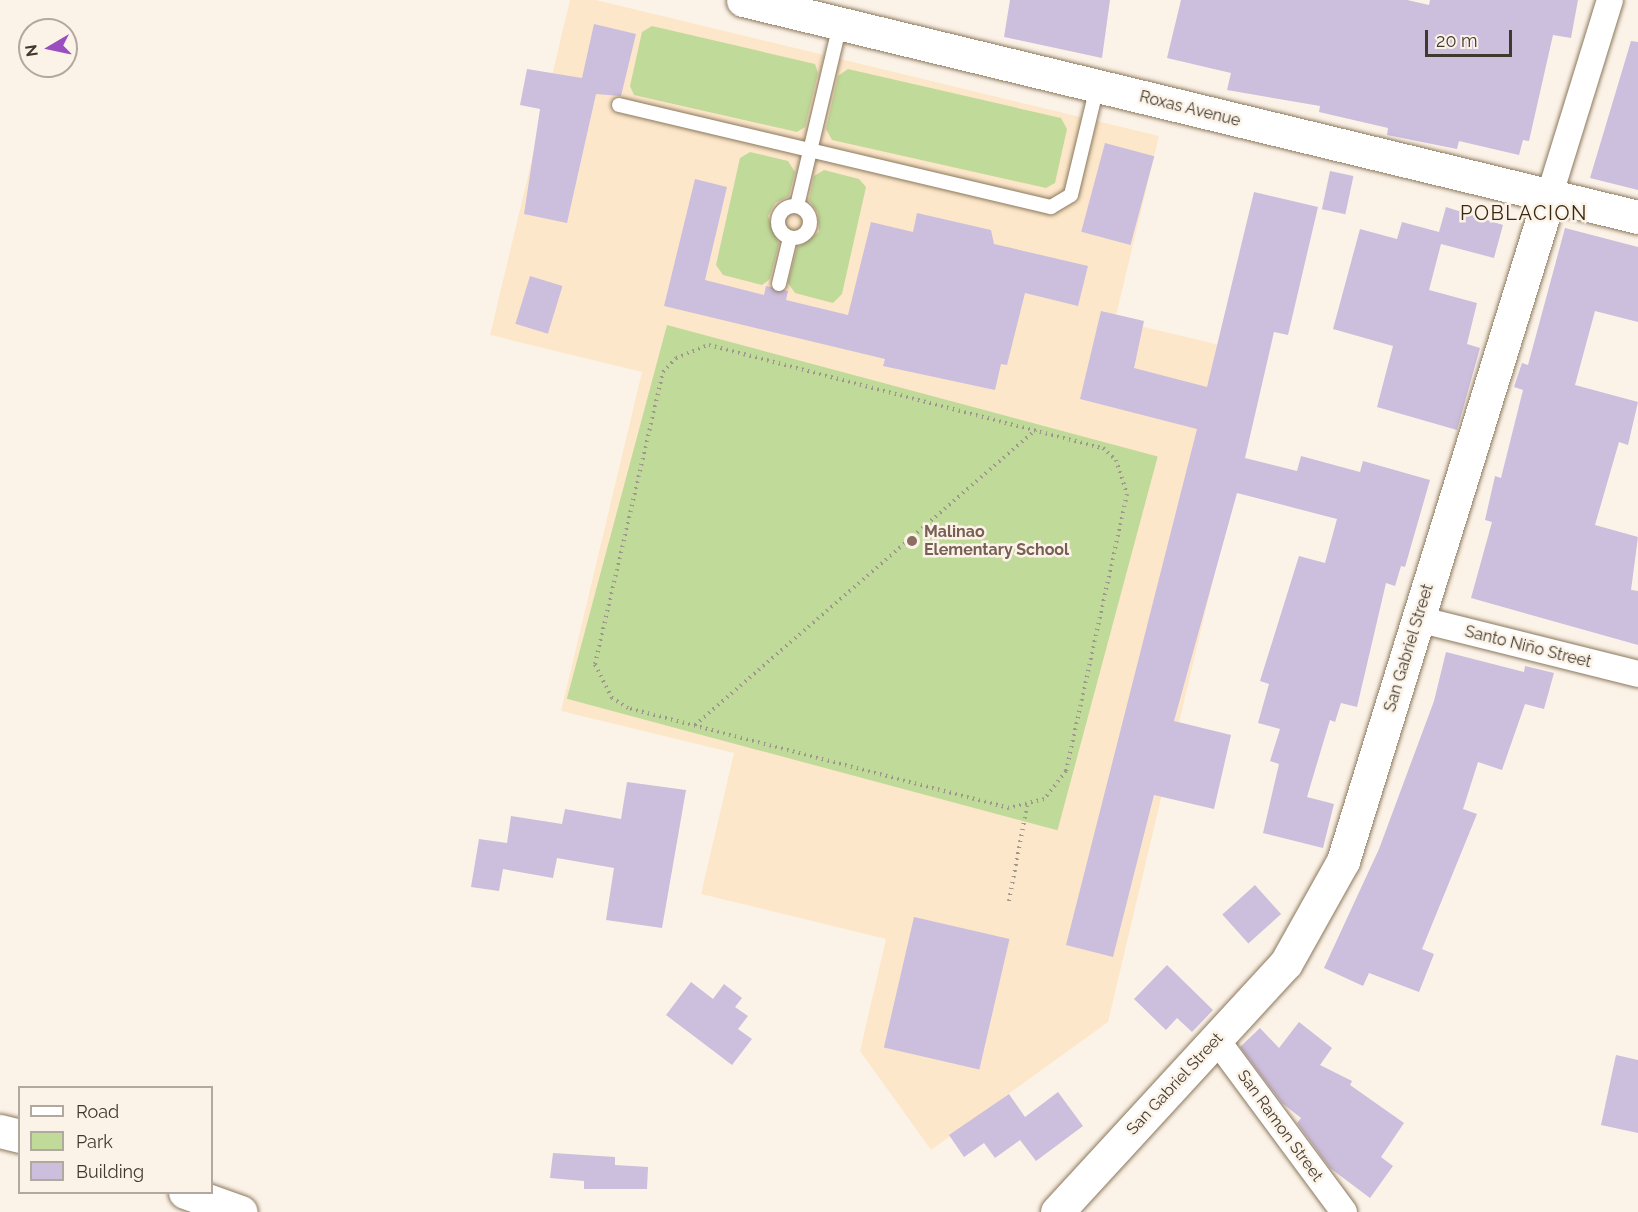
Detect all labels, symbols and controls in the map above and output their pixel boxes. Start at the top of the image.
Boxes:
north arrow [18,18,78,78]
scale bar [1428,18,1515,56]
text: 20 m [1436,30,1478,51]
text: N [21,43,42,58]
street label: Roxas Avenue [1137,87,1243,131]
district label: POBLACION [1460,201,1588,225]
place label: Malinao Elementary School [924,522,1069,560]
marker: Malinao Elementary School [905,534,919,548]
street label: San Gabriel Street [1380,582,1438,714]
street label: Santo Niño Street [1463,622,1593,672]
street label: San Gabriel Street [1123,1029,1227,1139]
street label: San Ramon Street [1233,1067,1327,1185]
legend [18,1086,213,1194]
text: Road [76,1101,119,1122]
text: Park [76,1131,113,1152]
text: Building [76,1161,144,1182]

